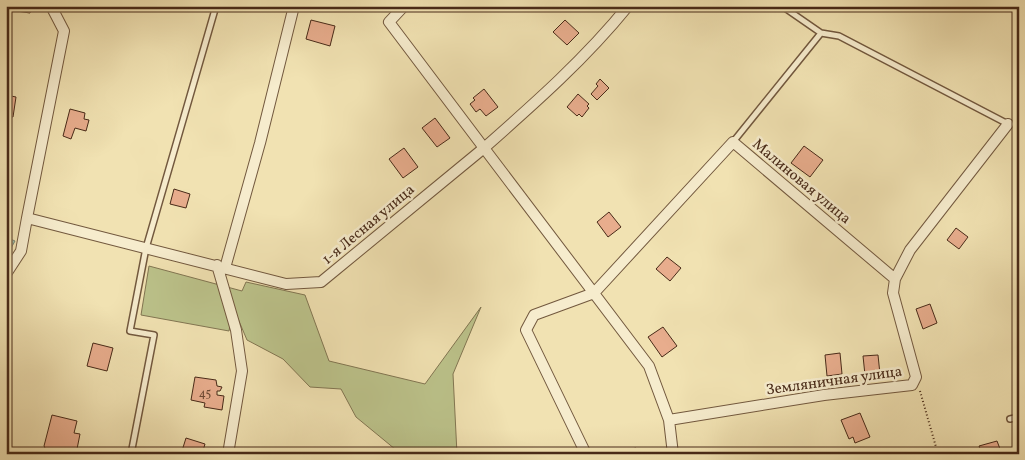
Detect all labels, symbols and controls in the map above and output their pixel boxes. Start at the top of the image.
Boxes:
street label: Малиновая улица [747,135,855,230]
street label: 1-я Лесная улица [318,180,420,270]
street label: Земляничная улица [765,362,904,401]
house number: 45 [199,386,212,402]

